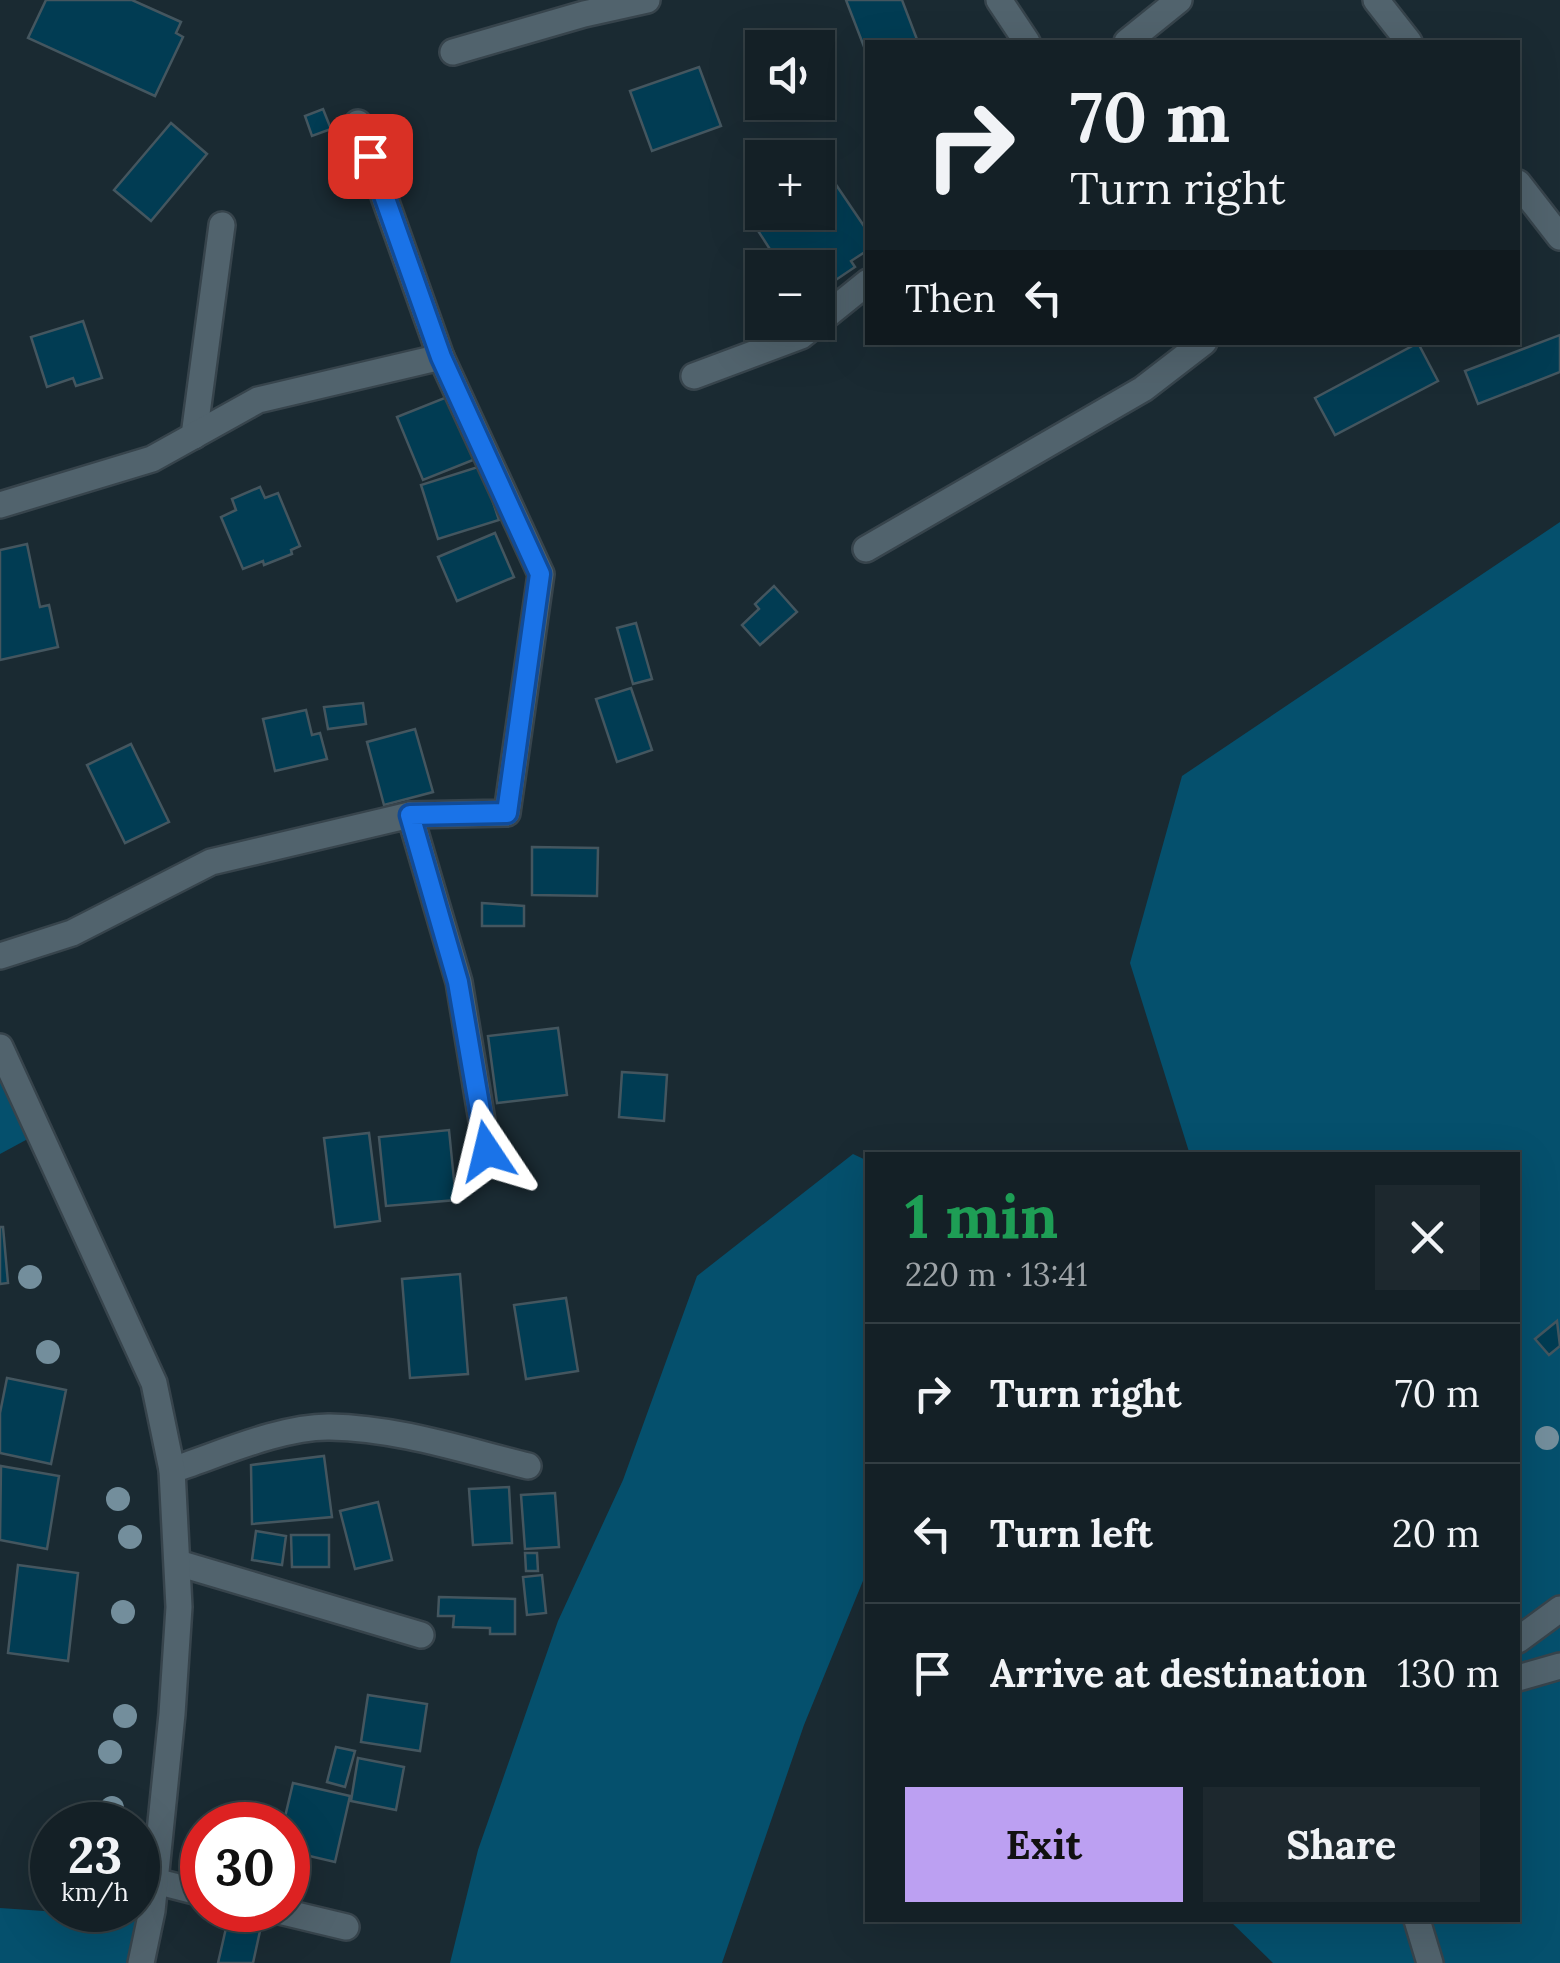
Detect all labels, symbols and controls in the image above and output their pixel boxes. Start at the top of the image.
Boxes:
map controls [745,30,835,340]
button: sound [745,30,835,120]
text: 70 m [1070,72,1230,161]
icon: right [905,80,1035,210]
pin [328,114,413,199]
icon: arrive [343,129,398,184]
button: + [745,140,835,230]
text: Turn right [1070,159,1286,216]
button: − [745,250,835,340]
icon: left [1016,270,1071,325]
text: Then [905,274,996,322]
position arrow [435,1099,539,1203]
text: 1 min [905,1178,1058,1254]
button: close [1375,1185,1480,1290]
text: 220 m · 13:41 [905,1254,1088,1295]
icon: right [905,1366,960,1421]
text: Turn right [990,1369,1181,1417]
text: 70 m [1395,1369,1480,1417]
icon: left [905,1506,960,1561]
text: Turn left [990,1509,1153,1557]
text: 20 m [1392,1509,1480,1557]
icon: arrive [905,1646,960,1701]
text: Arrive at destination [990,1649,1367,1697]
text: 130 m [1397,1649,1500,1697]
button: Exit [905,1787,1183,1902]
button: Share [1203,1787,1480,1902]
speed limit sign: 30 [180,1802,310,1932]
text: 23 [68,1823,122,1887]
text: km/h [61,1876,129,1908]

